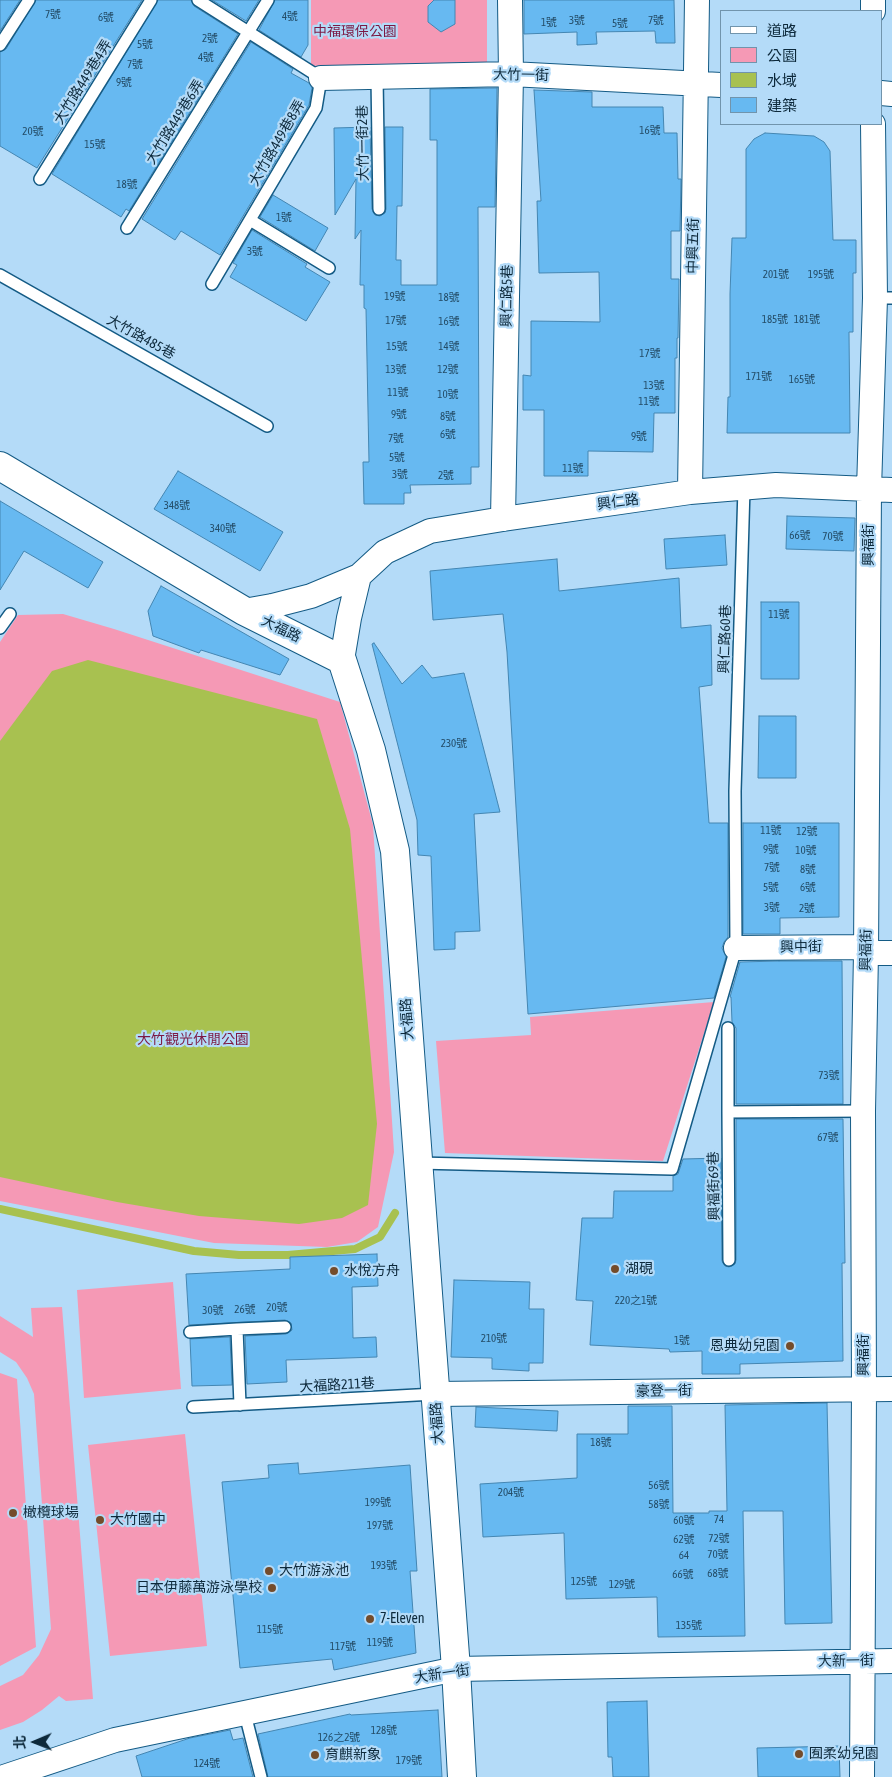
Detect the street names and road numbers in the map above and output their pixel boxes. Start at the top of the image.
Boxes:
street label: 大竹路449巷4弄 [50,37,116,127]
street label: 大竹一街 [493,66,549,84]
street label: 大竹路449巷6弄 [142,77,208,167]
street label: 大竹路449巷8弄 [246,97,308,189]
street label: 大竹一街2巷 [354,105,372,181]
street label: 中興五街 [684,218,702,274]
street label: 興仁路5巷 [498,265,516,327]
street label: 大竹路485巷 [104,311,178,363]
street label: 興仁路 [596,491,640,513]
street label: 興福街 [861,524,877,566]
street label: 興仁路60巷 [715,604,735,674]
street label: 大福路 [258,612,304,646]
street label: 興福街 [857,929,875,971]
street label: 興中街 [780,938,822,956]
street label: 大福路 [397,997,417,1041]
street label: 興福街69巷 [705,1151,723,1221]
street label: 興福街 [856,1334,872,1376]
street label: 大福路211巷 [299,1375,375,1395]
street label: 豪登一街 [636,1382,692,1400]
street label: 大福路 [427,1401,447,1445]
street label: 大新一街 [818,1652,874,1670]
street label: 大新一街 [413,1661,471,1687]

